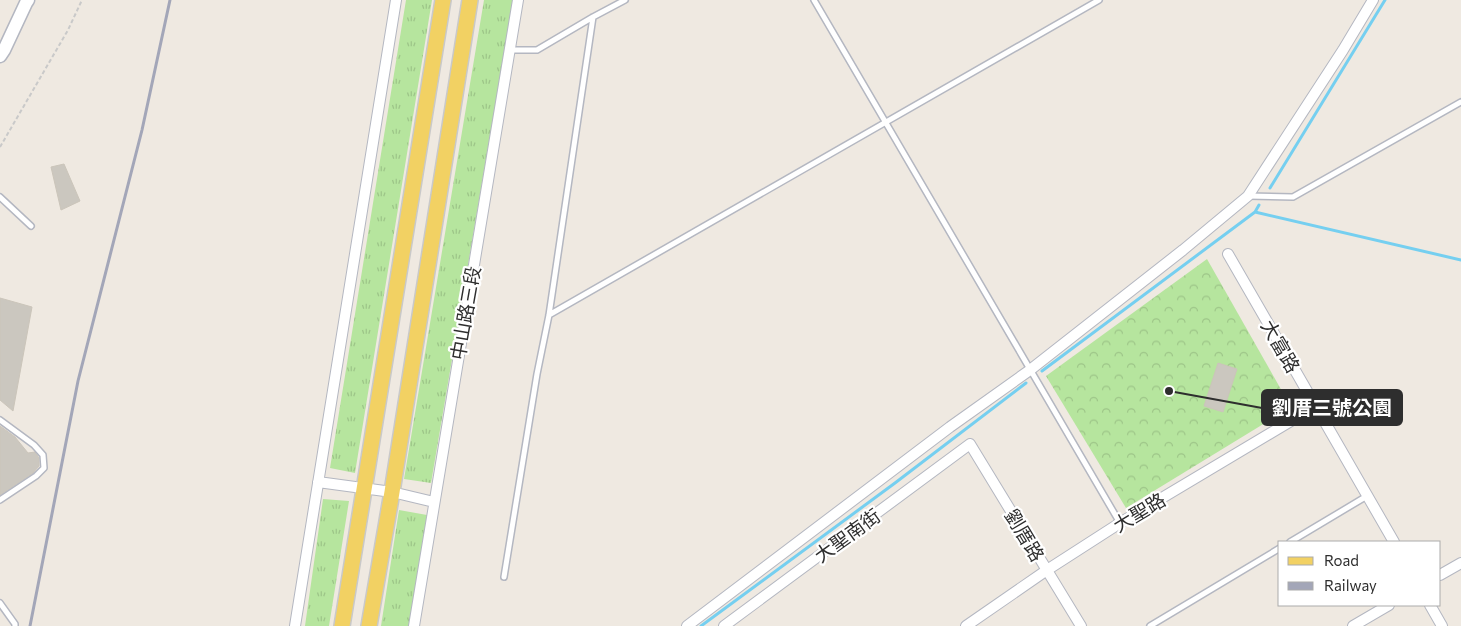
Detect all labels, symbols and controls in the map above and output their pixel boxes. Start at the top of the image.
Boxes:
street label: 中山路三段 [445,264,485,362]
street label: 大富路 [1257,316,1305,376]
callout: 劉厝三號公園 [1262,390,1402,425]
text: 劉厝三號公園 [1272,395,1392,419]
street label: 大聖路 [1109,487,1169,537]
street label: 大聖南街 [809,503,885,567]
street label: 劉厝路 [1000,505,1050,565]
legend [1278,541,1441,606]
text: Road [1324,551,1359,569]
text: Railway [1324,576,1377,594]

